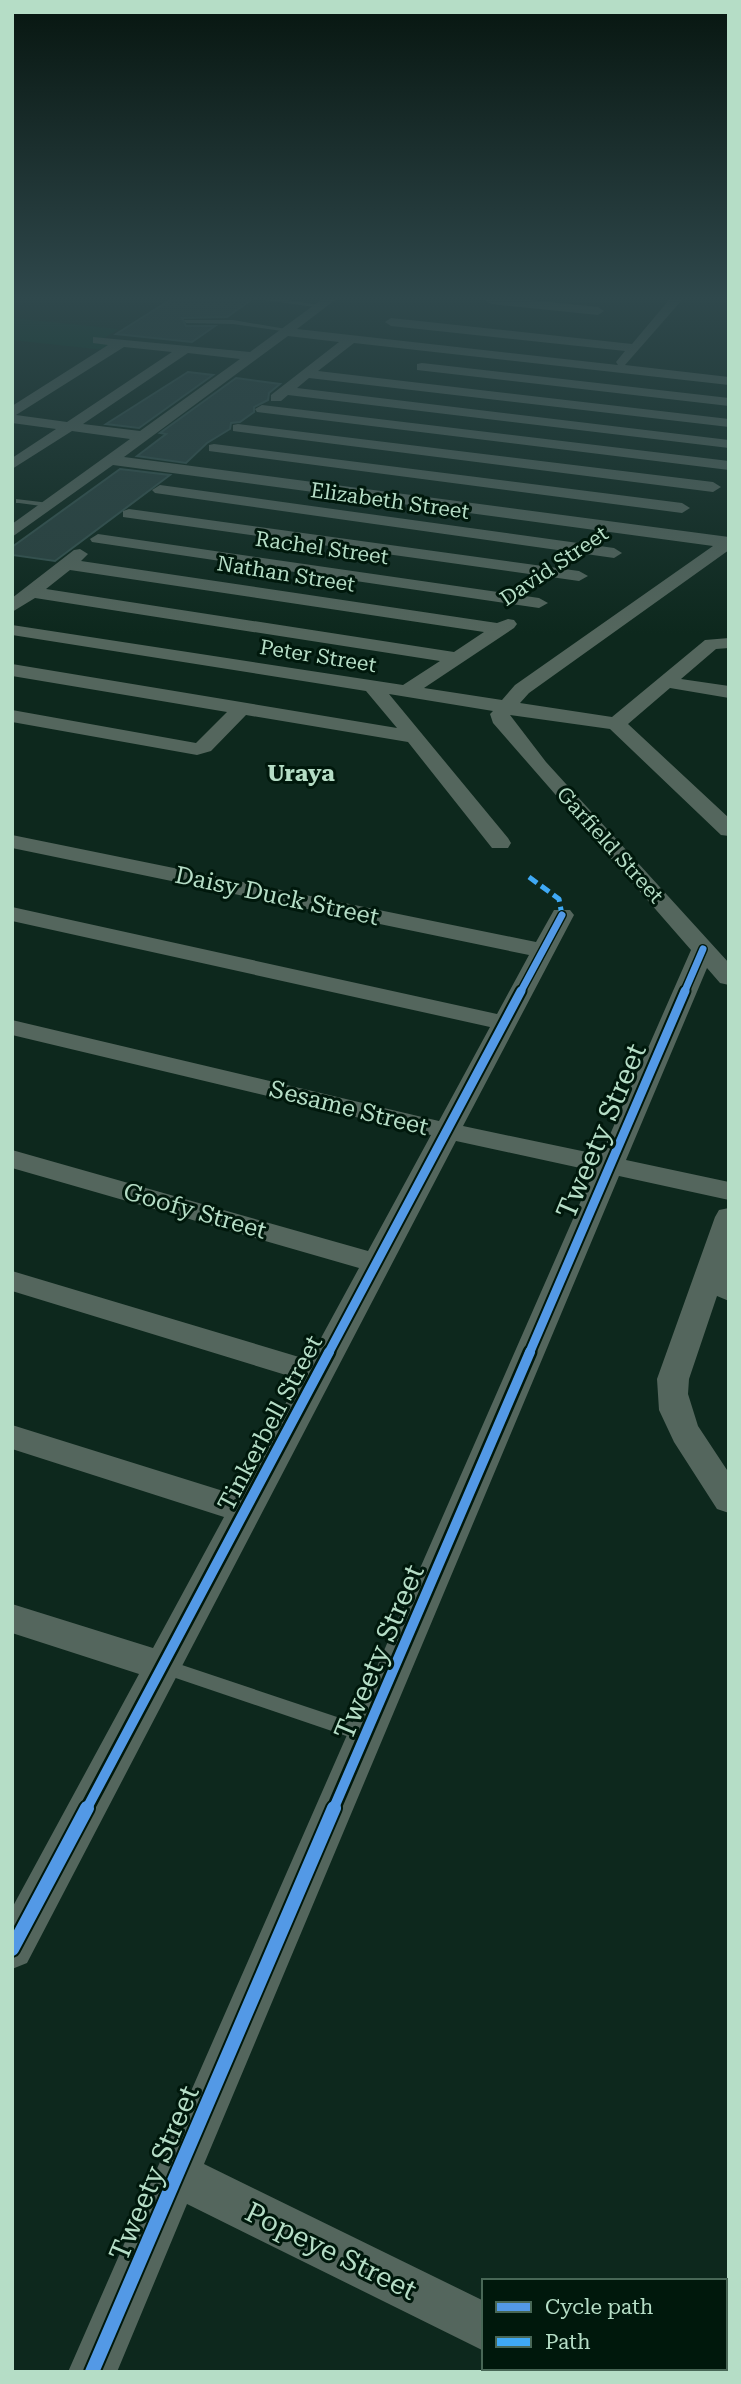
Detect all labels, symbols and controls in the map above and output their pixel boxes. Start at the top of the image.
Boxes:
street label: Elizabeth Street [309,478,471,524]
street label: David Street [495,521,613,611]
street label: Rachel Street [254,527,390,569]
street label: Nathan Street [215,551,357,597]
street label: Peter Street [258,635,378,677]
district label: Uraya [267,760,335,787]
street label: Garfield Street [552,782,668,908]
street label: Daisy Duck Street [172,861,382,931]
street label: Tweety Street [549,1039,653,1223]
street label: Sesame Street [267,1075,431,1141]
street label: Goofy Street [120,1177,270,1245]
street label: Tinkerbell Street [212,1331,328,1515]
street label: Tweety Street [327,1560,431,1744]
street label: Tweety Street [102,2081,206,2265]
street label: Popeye Street [240,2195,422,2307]
legend [482,2279,727,2370]
text: Cycle path [545,2295,654,2319]
text: Path [545,2330,591,2354]

